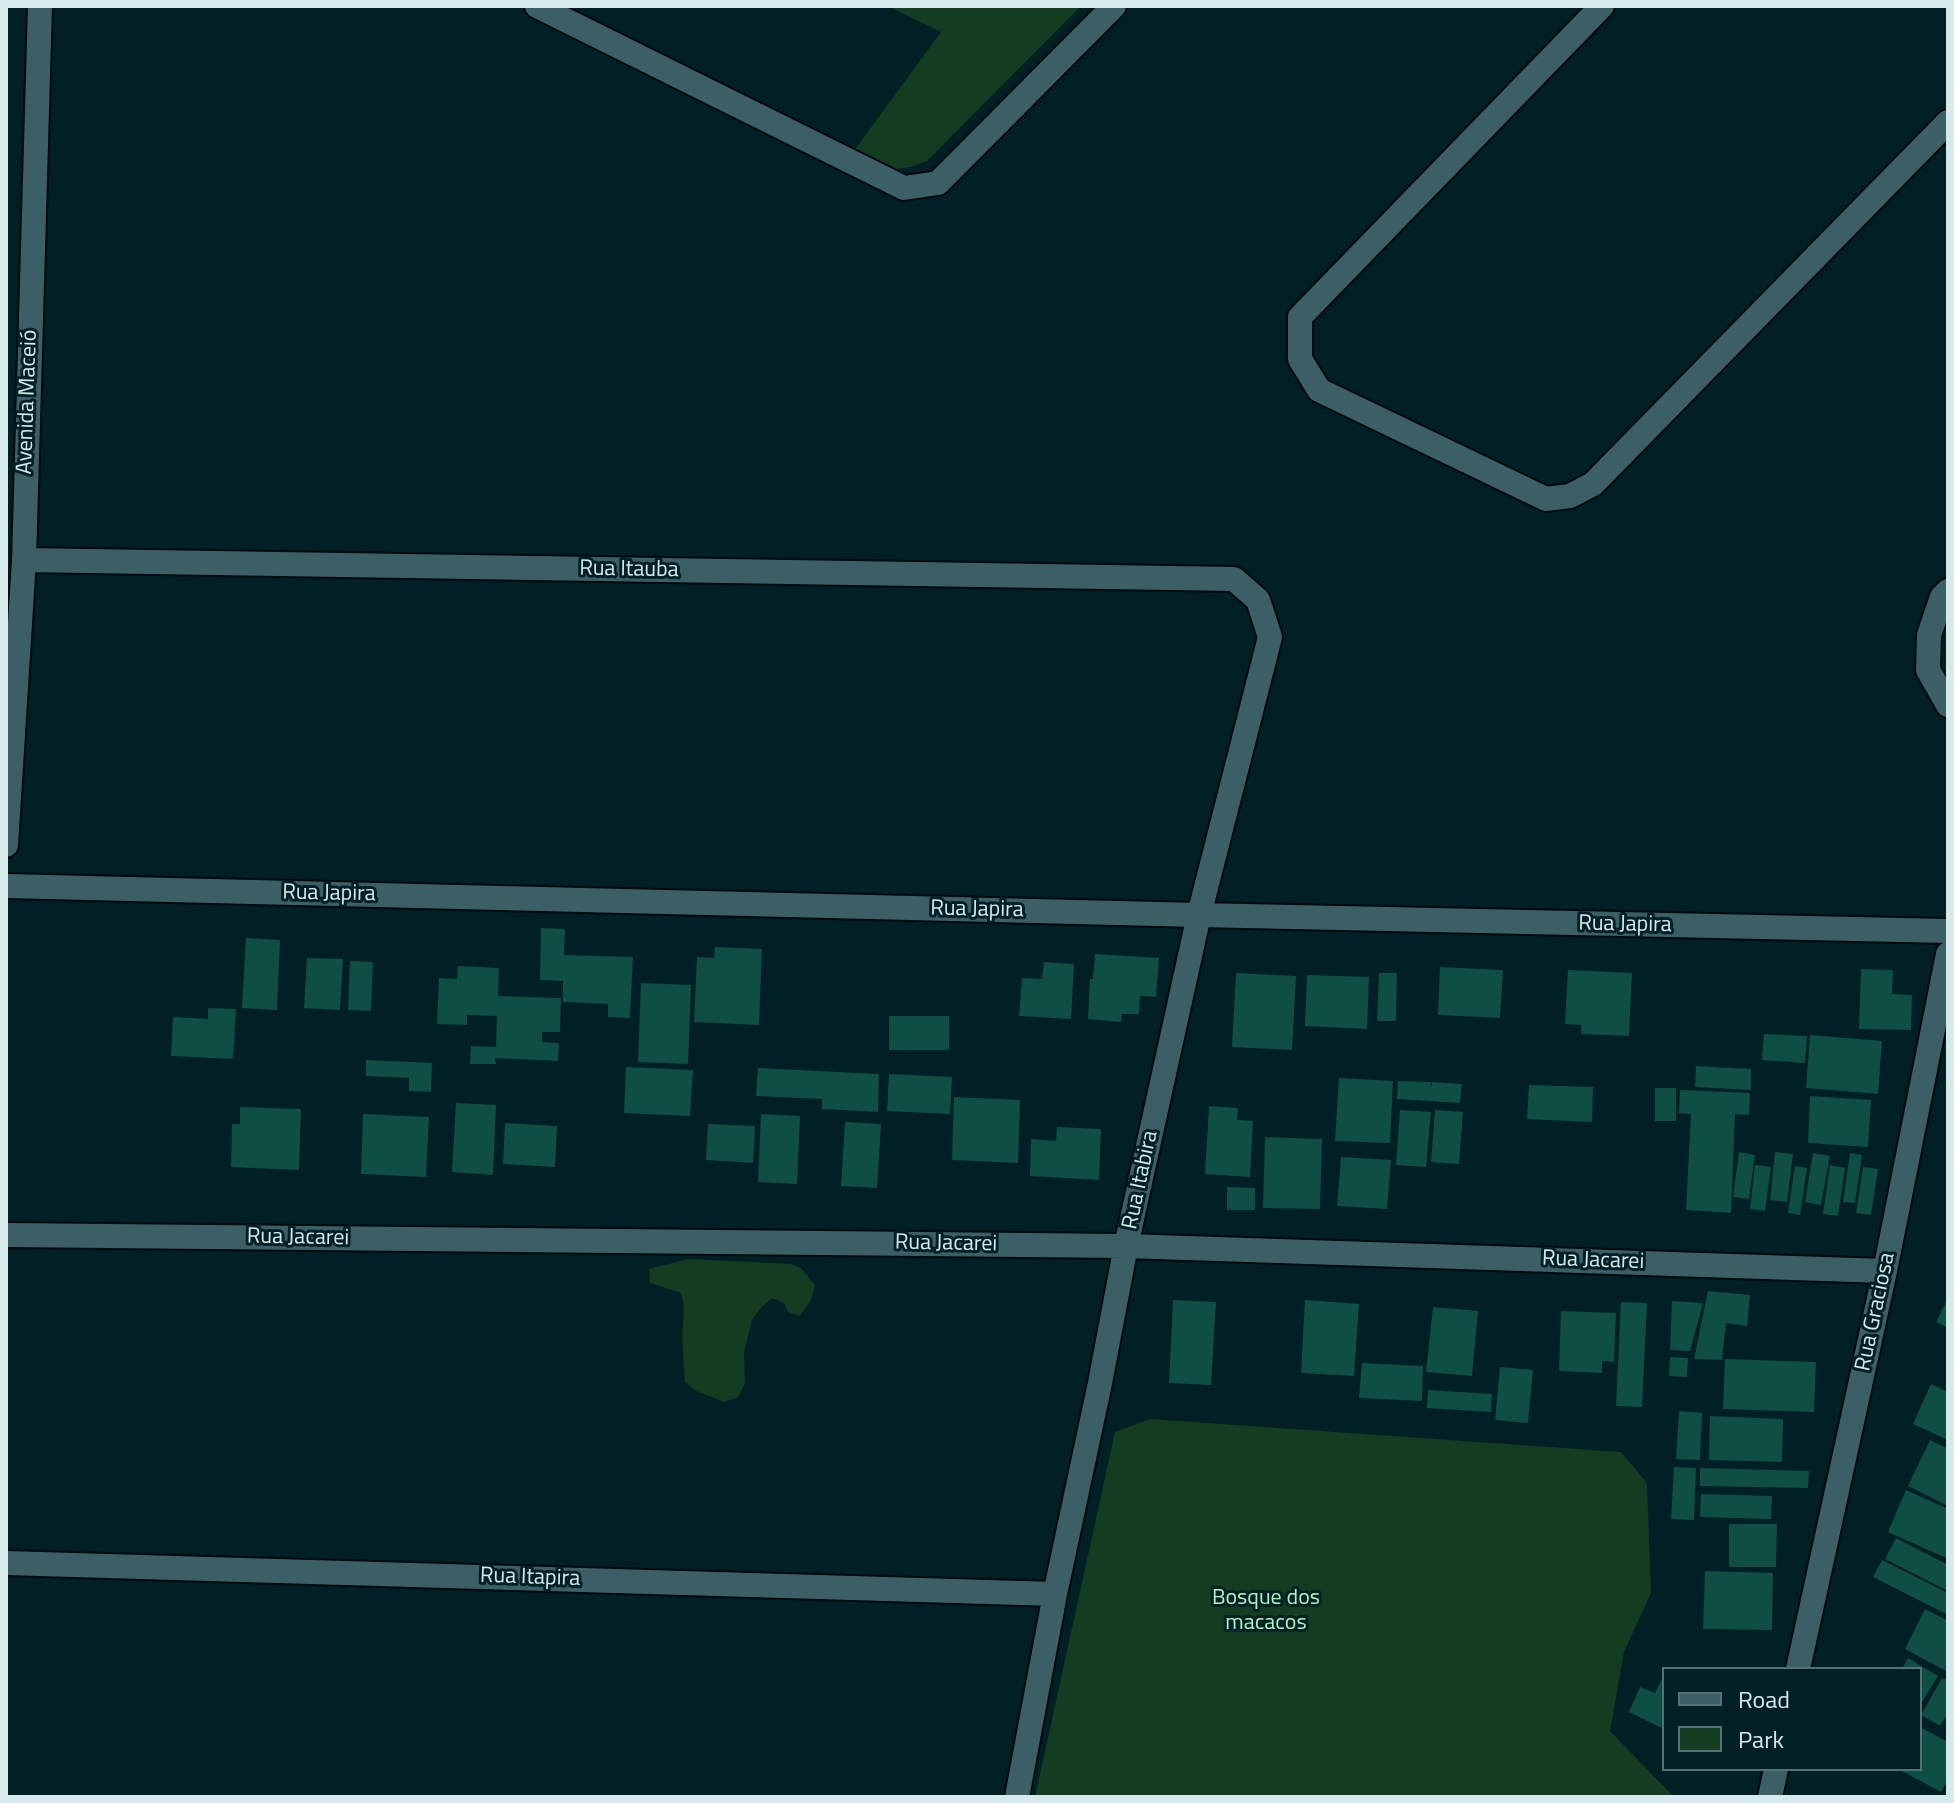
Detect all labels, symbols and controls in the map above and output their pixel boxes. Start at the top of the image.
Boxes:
street label: Avenida Maceió [12,329,44,475]
street label: Rua Itauba [579,556,679,584]
street label: Rua Japira [282,880,376,908]
street label: Rua Japira [930,896,1024,924]
street label: Rua Japira [1578,911,1672,939]
street label: Rua Itabira [1118,1128,1164,1232]
street label: Rua Jacarei [247,1224,349,1252]
street label: Rua Jacarei [895,1230,997,1258]
street label: Rua Jacarei [1541,1246,1645,1276]
street label: Rua Graciosa [1851,1250,1901,1374]
street label: Rua Itapira [479,1563,581,1593]
park label: Bosque dos macacos [1212,1586,1320,1638]
legend [1662,1667,1922,1771]
text: Road [1738,1681,1790,1717]
text: Park [1738,1721,1784,1757]

